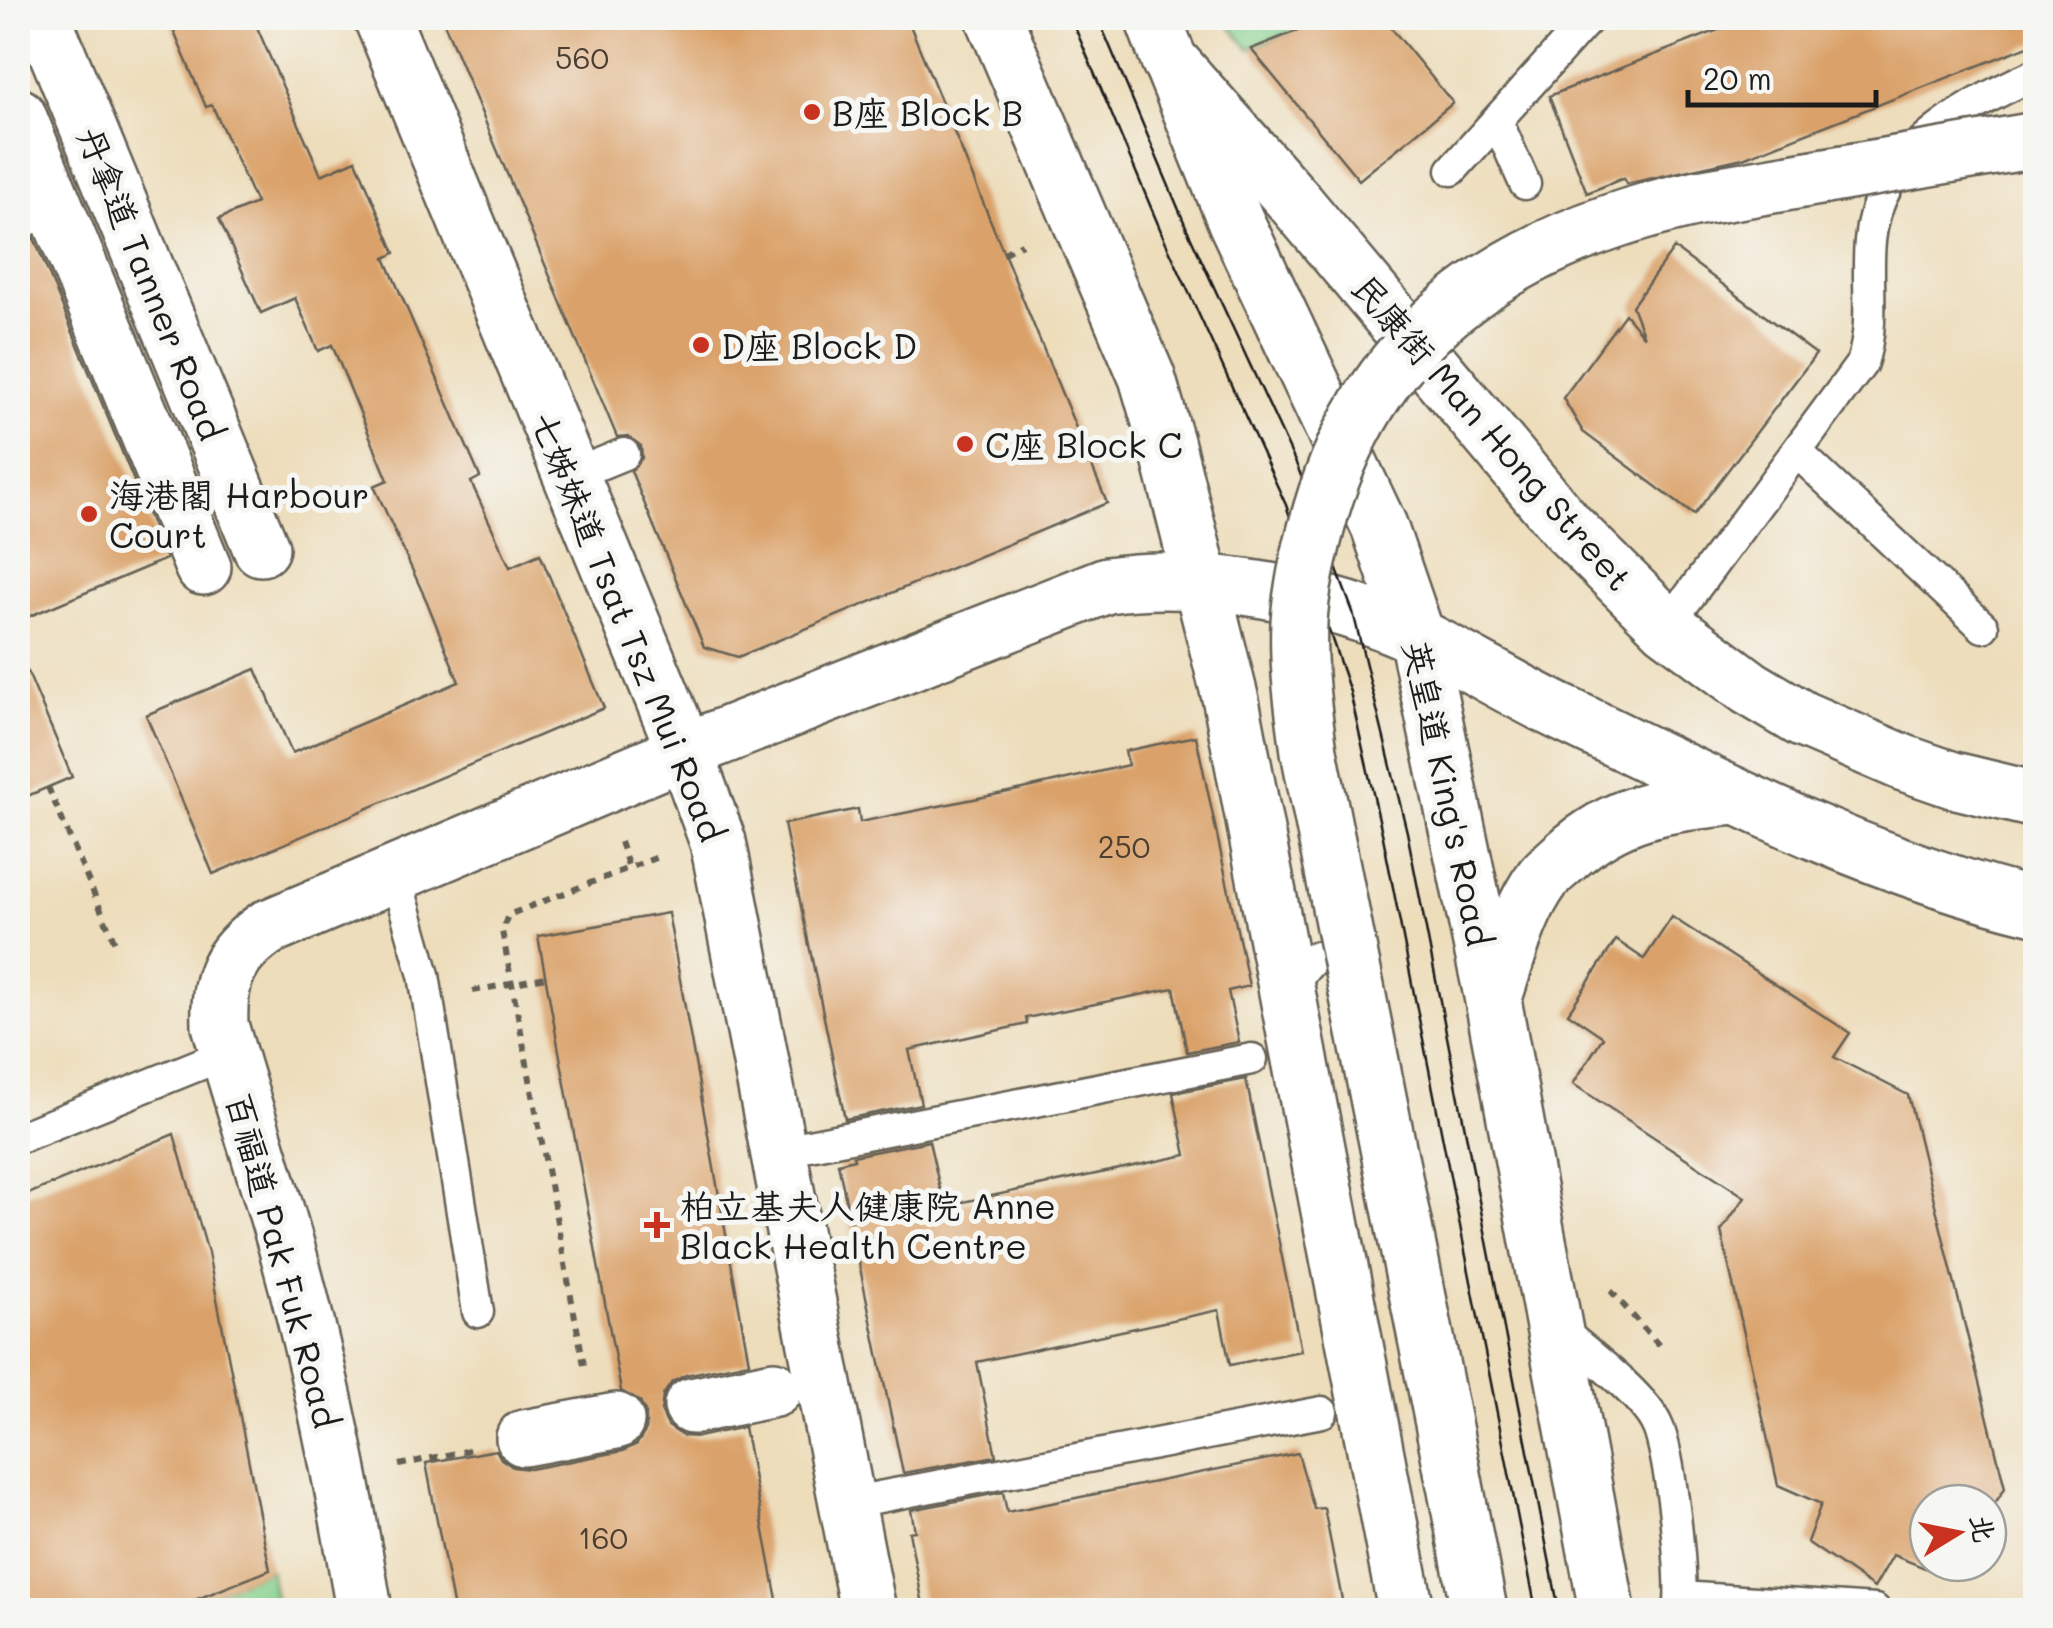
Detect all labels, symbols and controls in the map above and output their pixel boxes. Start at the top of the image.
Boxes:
house number: 560 [555,37,609,77]
scale bar [1688,45,1876,107]
text: 20 m [1703,58,1772,98]
place label: B座 Block B [832,89,1023,135]
marker: B座 Block B [801,101,823,123]
street label: 丹拿道 Tanner Road [68,120,236,446]
street label: 民康街 Man Hong Street [1343,264,1643,600]
place label: D座 Block D [721,322,917,368]
marker: D座 Block D [690,334,712,356]
street label: 七姊妹道 Tsat Tsz Mui Road [522,404,736,848]
place label: C座 Block C [985,421,1183,467]
marker: C座 Block C [954,433,976,455]
place label: 海港閣 Harbour Court [109,471,369,557]
marker: 海港閣 Harbour Court [78,503,100,525]
street label: 英皇道 King's Road [1394,636,1504,950]
house number: 250 [1098,826,1150,866]
street label: 百福道 Pak Fuk Road [217,1087,351,1433]
place label: 柏立基夫人健康院 Anne Black Health Centre [680,1182,1056,1268]
marker: 柏立基夫人健康院 Anne Black Health Centre [644,1212,670,1238]
north arrow [1908,1483,2008,1583]
text: 北 [1963,1512,2004,1545]
house number: 160 [578,1517,628,1557]

